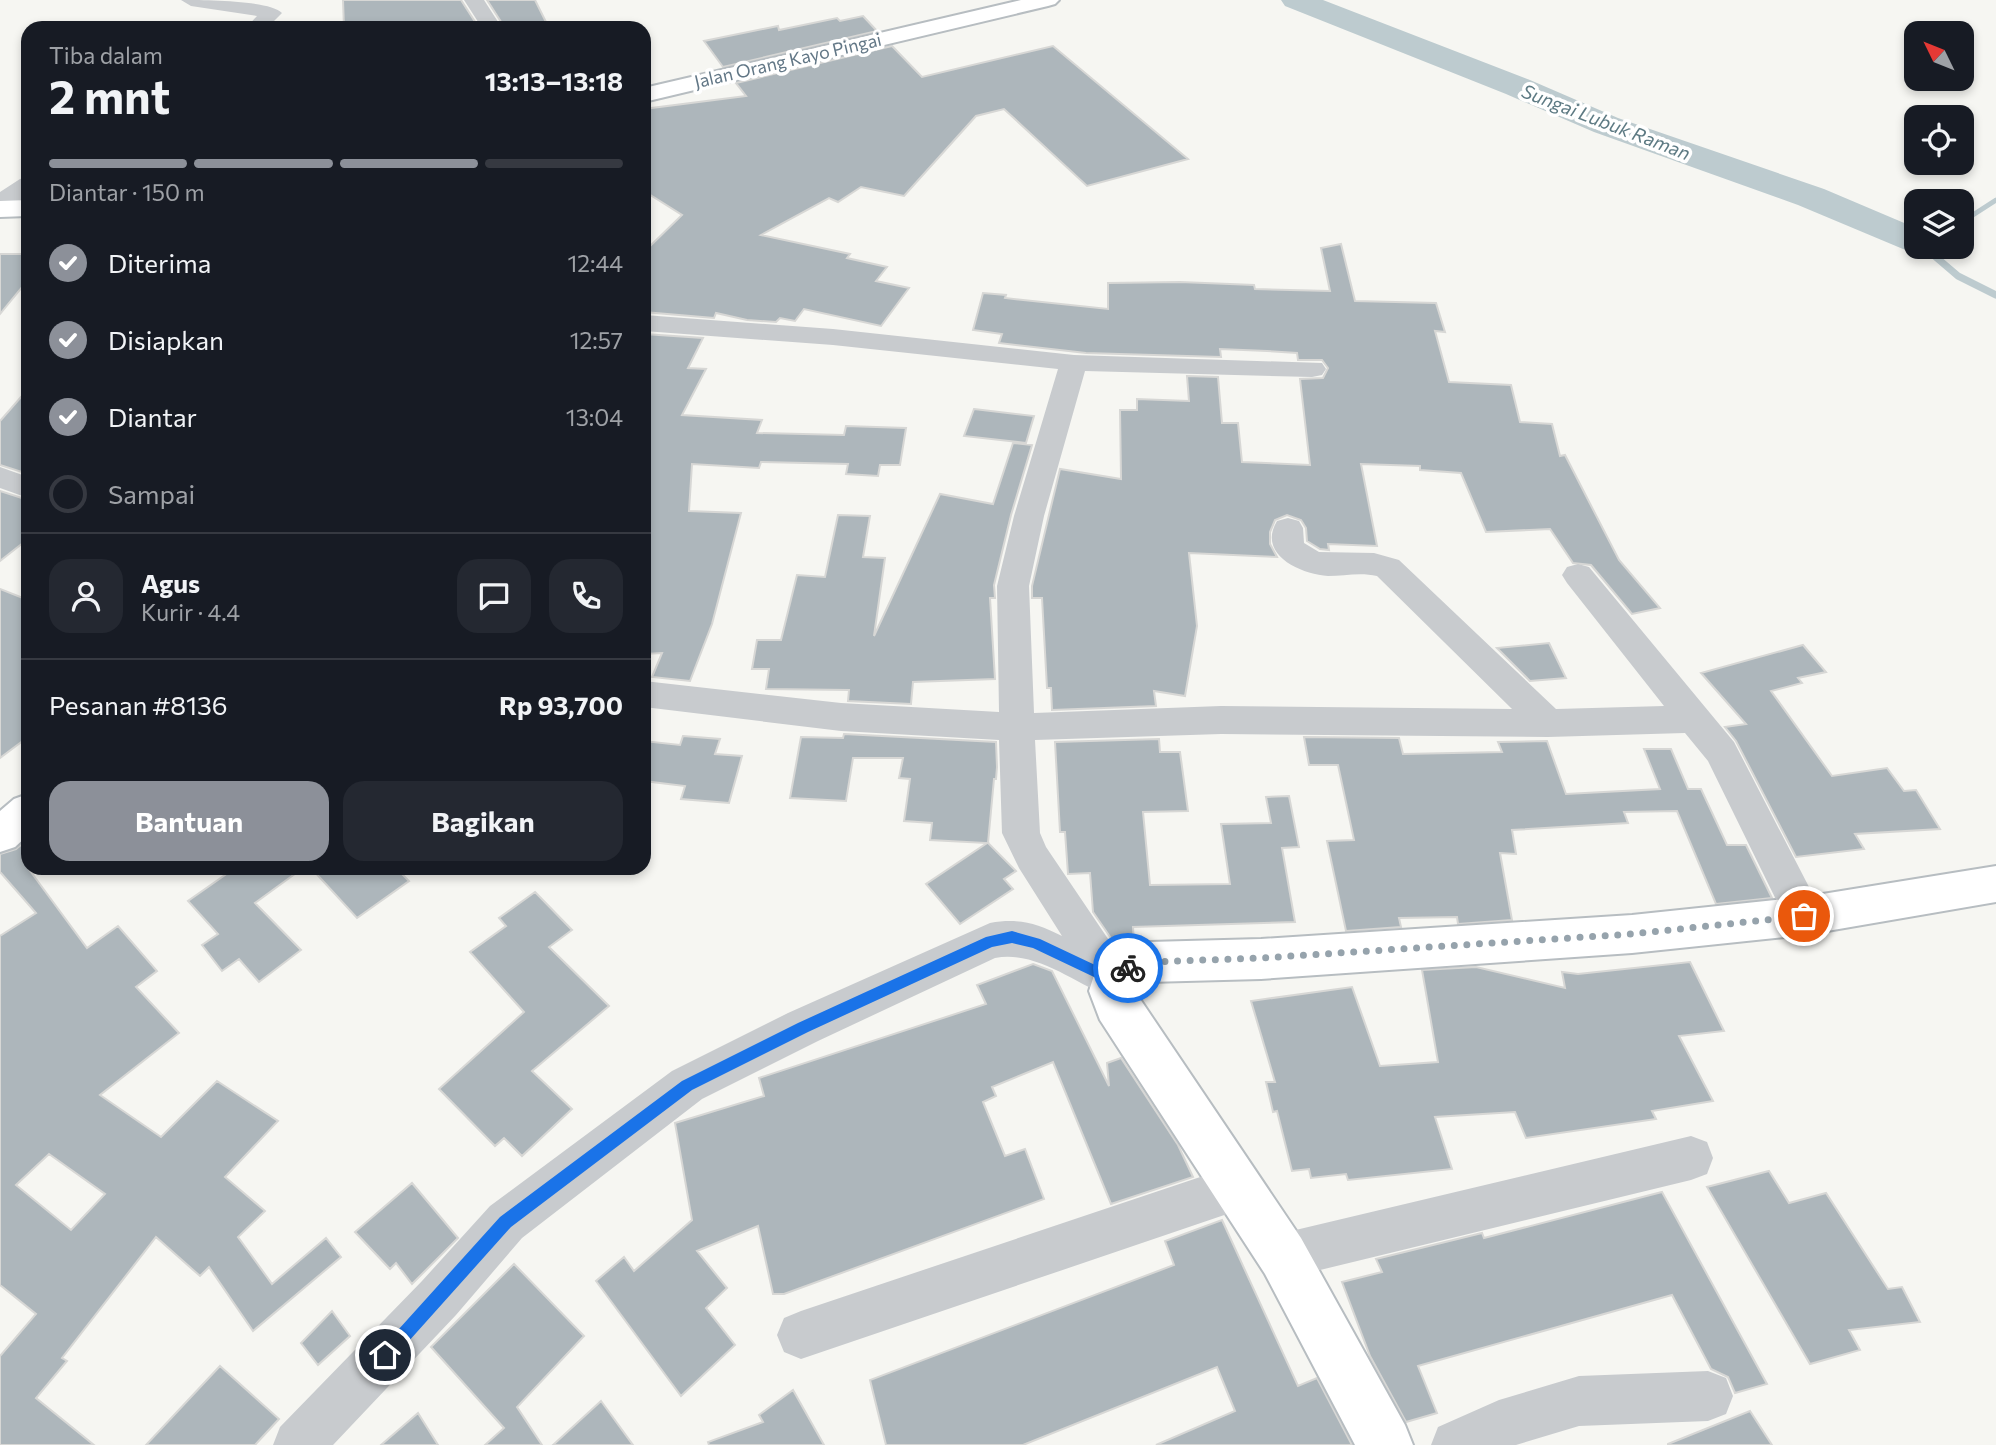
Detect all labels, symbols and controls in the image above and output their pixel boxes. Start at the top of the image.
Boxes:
north arrow [1904,21,1974,91]
map controls [1904,21,1974,259]
street label: Jalan Orang Kayo Pingai [692,28,884,92]
text: Tiba dalam [49,41,163,69]
text: 13:13–13:18 [485,65,623,96]
text: 2 mnt [49,67,170,123]
water label: Sungai Lubuk Raman [1519,79,1694,164]
button: locate [1904,105,1974,175]
text: Diantar · 150 m [49,178,204,206]
button: layers [1904,189,1974,259]
icon: check [49,244,87,282]
text: Diterima [108,247,211,278]
text: 12:44 [567,249,623,277]
icon: check [49,321,87,359]
text: Disiapkan [108,324,224,355]
text: 12:57 [570,326,623,354]
icon: check [49,398,87,436]
text: Diantar [108,401,197,432]
text: 13:04 [566,403,623,431]
text: Sampai [108,478,195,509]
button: person [49,559,123,633]
button: chat [457,559,531,633]
button: phone [549,559,623,633]
text: Agus [141,567,200,598]
text: Kurir · 4.4 [141,598,240,626]
text: Pesanan #8136 [49,689,228,720]
text: Rp 93,700 [499,689,623,720]
button: Bantuan [49,781,329,861]
button: Bagikan [343,781,623,861]
pin [1774,886,1834,946]
icon: bag [1785,897,1823,935]
courier [1093,933,1163,1003]
icon: bike [1109,949,1147,987]
pin [355,1325,415,1385]
icon: home [366,1336,404,1374]

